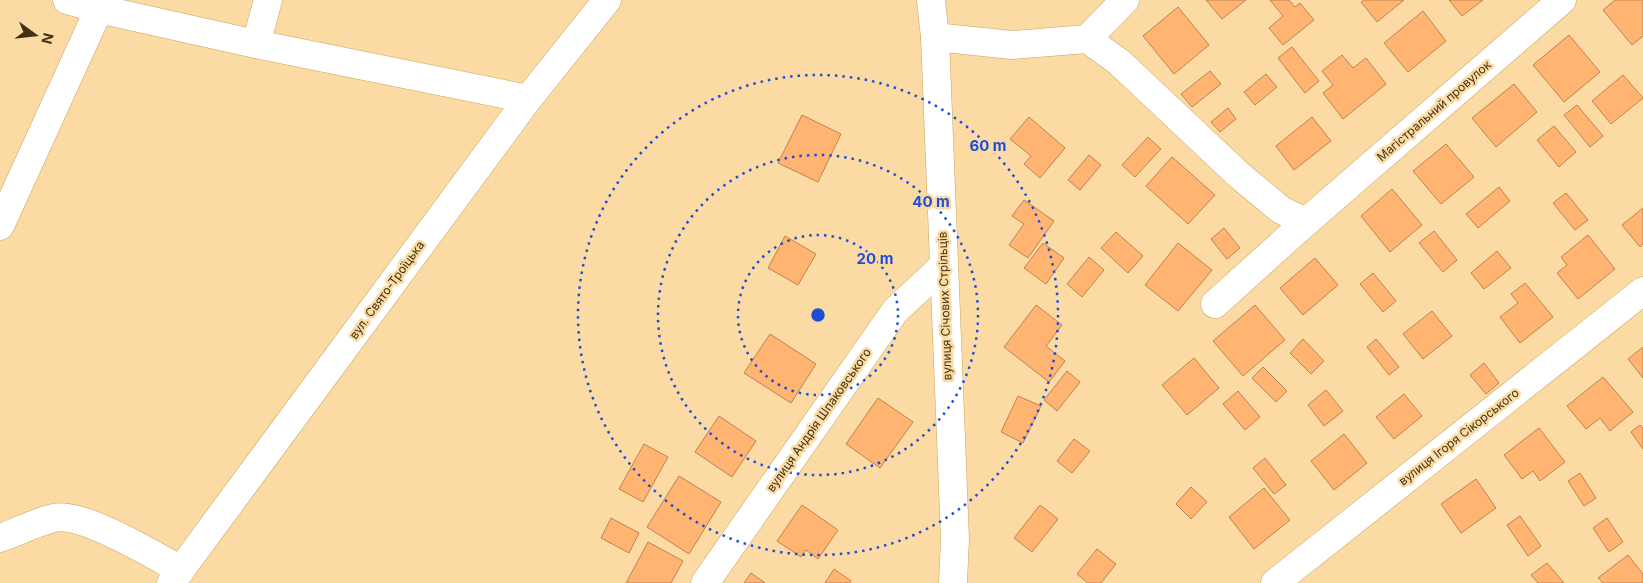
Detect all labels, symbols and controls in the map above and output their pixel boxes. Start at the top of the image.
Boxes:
north arrow [10,10,60,60]
text: N [38,31,58,46]
street label: Магістральний провулок [1374,57,1494,164]
text: 60 m [969,136,1007,155]
text: 40 m [912,192,950,211]
street label: вулиця Січових Стрільців [934,231,955,381]
street label: вул. Свято-Троїцька [346,238,427,342]
text: 20 m [857,249,893,268]
centre of rings [809,306,827,324]
street label: вулиця Андрія Шпаковського [763,345,874,494]
street label: вулиця Ігоря Сікорського [1395,385,1522,488]

